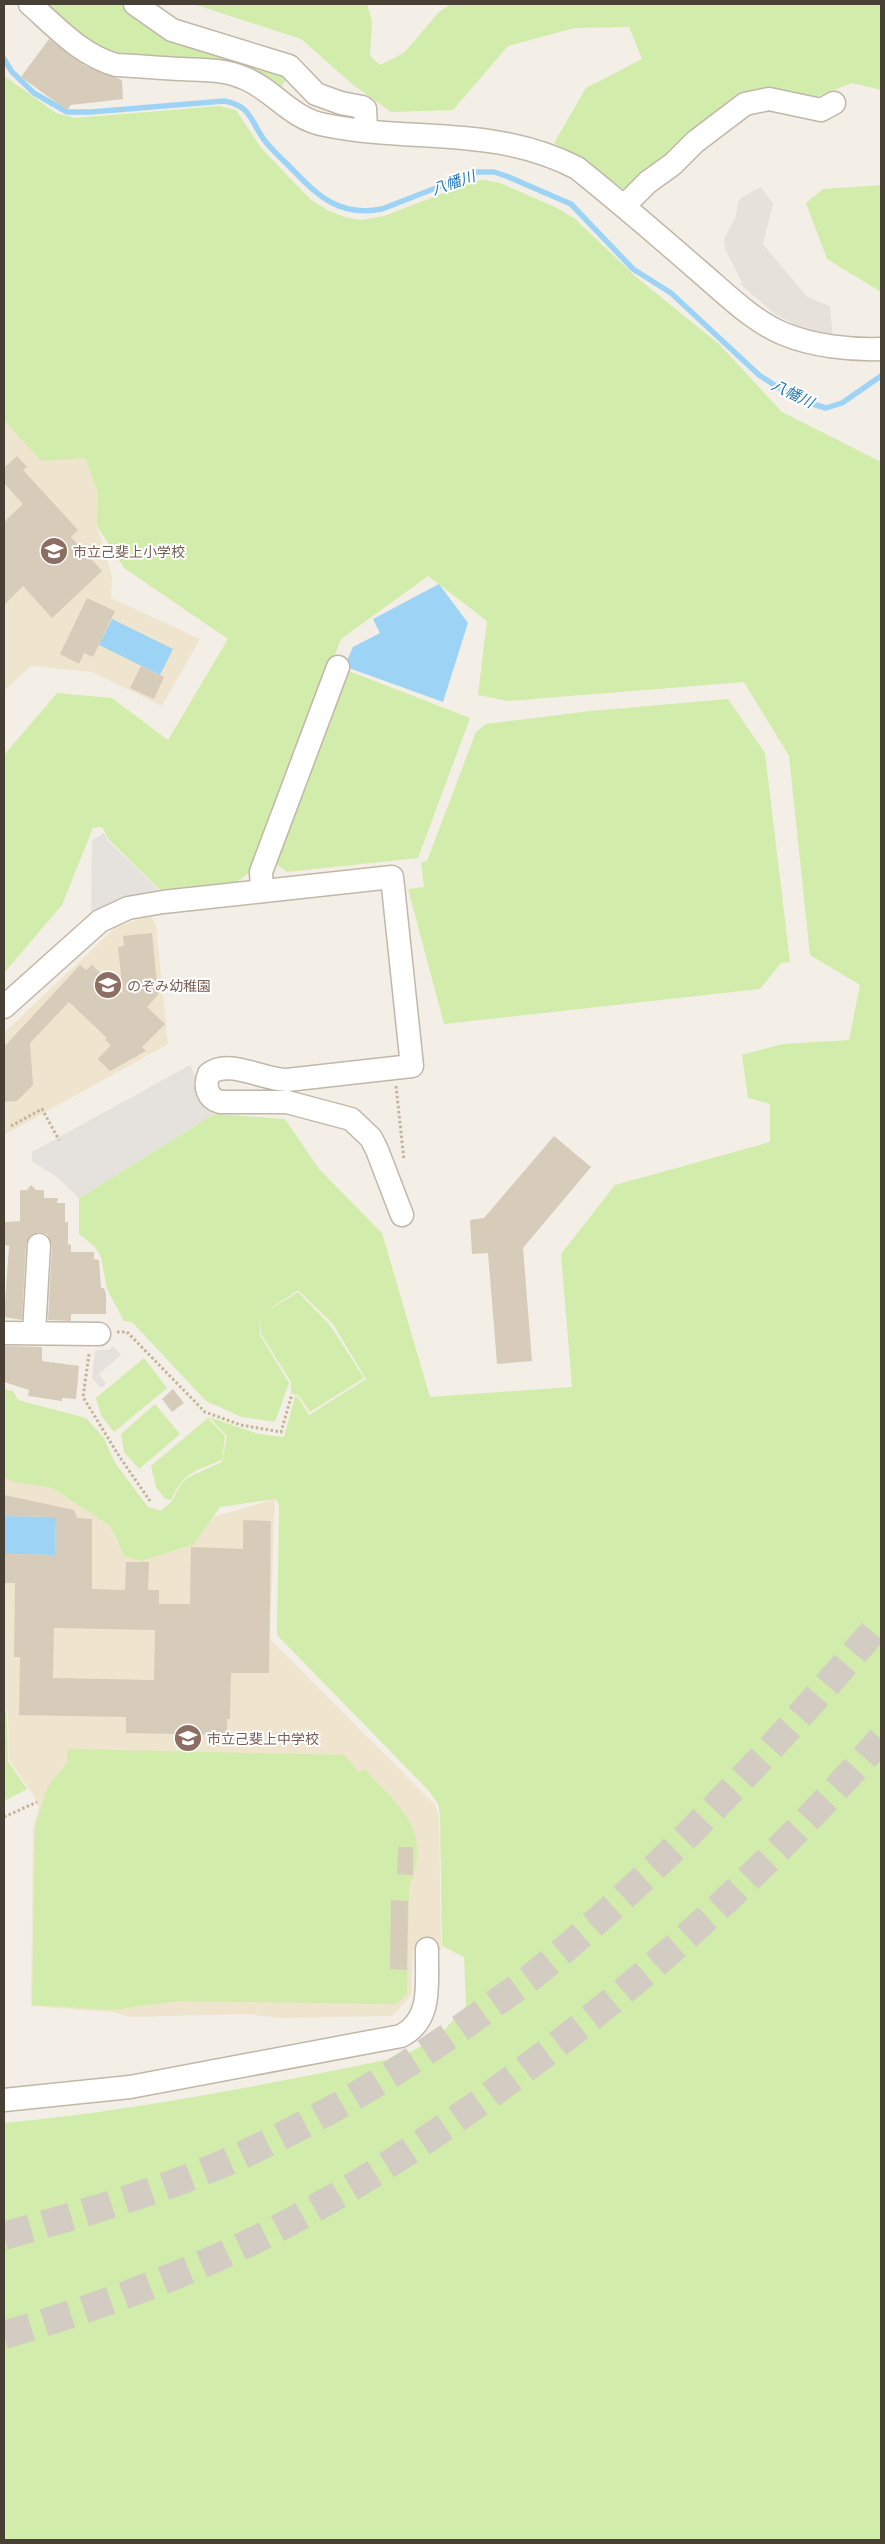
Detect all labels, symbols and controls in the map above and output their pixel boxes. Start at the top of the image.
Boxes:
water label: 八幡川 [429,166,479,198]
water label: 八幡川 [769,375,819,412]
school or university icon: 市立己斐上小学校 [39,536,69,566]
place label: 市立己斐上小学校 [73,543,185,560]
school or university icon: のぞみ幼稚園 [93,970,123,1000]
place label: のぞみ幼稚園 [127,977,211,994]
school or university icon: 市立己斐上中学校 [173,1723,203,1753]
place label: 市立己斐上中学校 [207,1730,319,1747]

